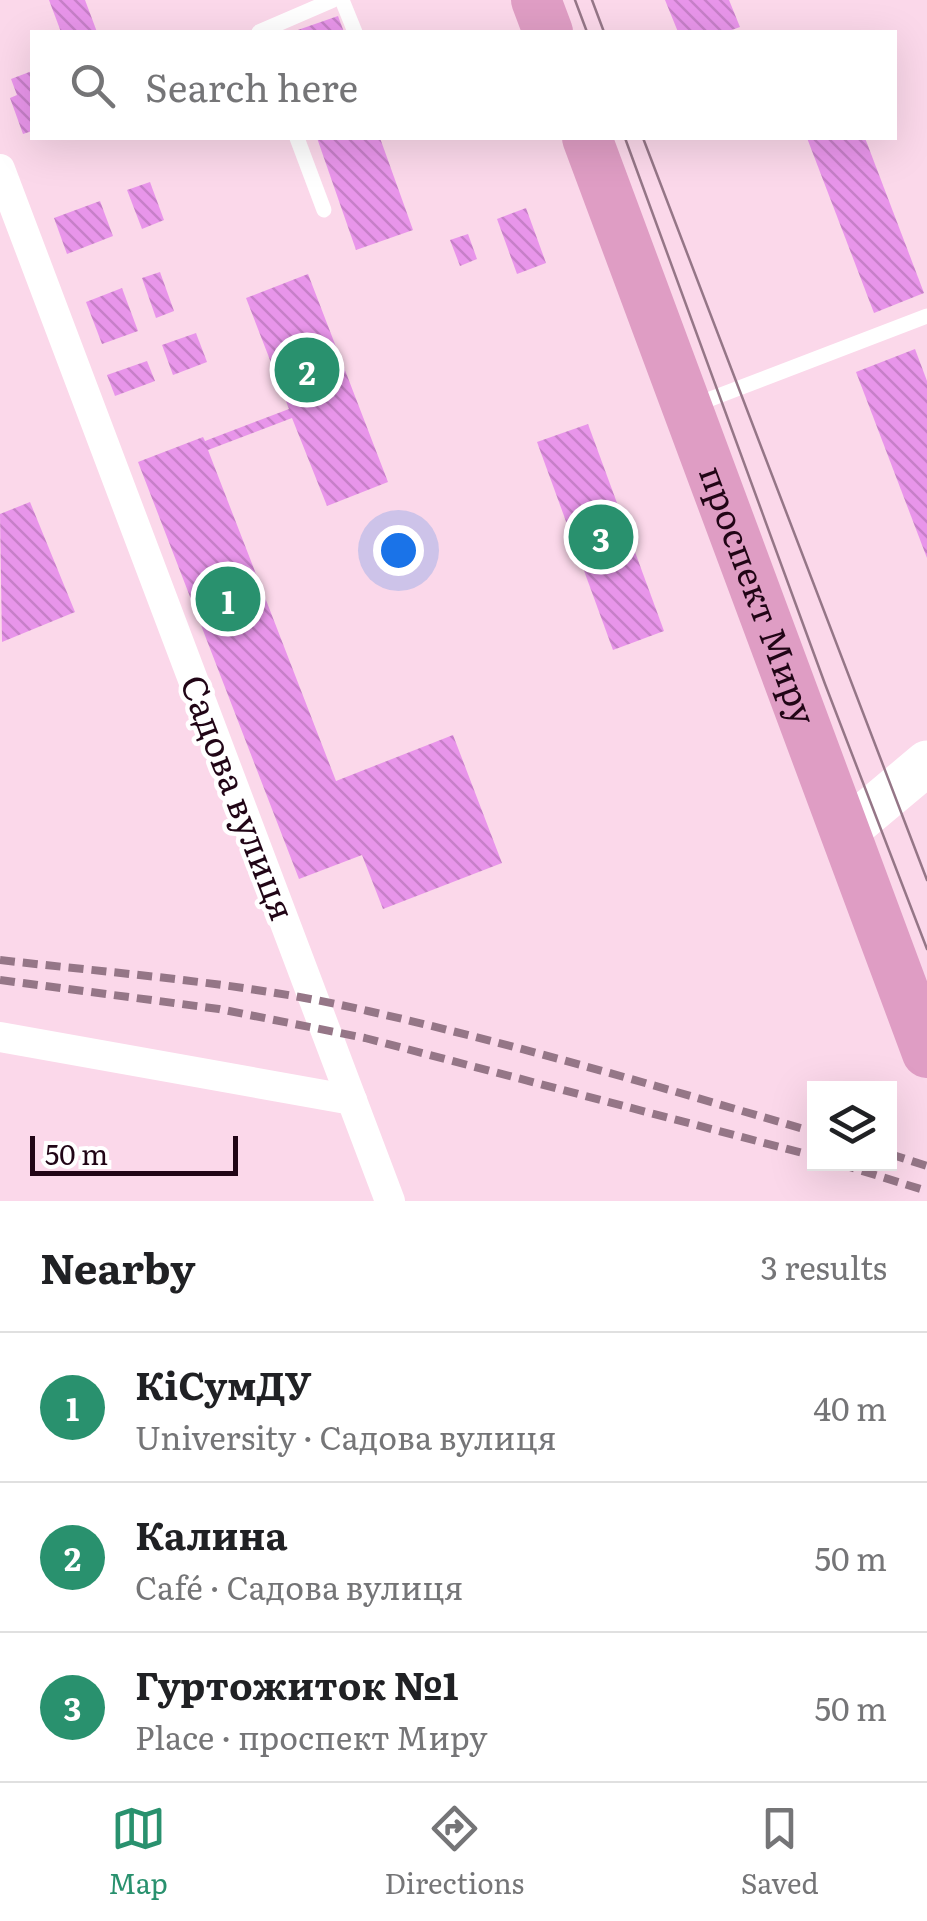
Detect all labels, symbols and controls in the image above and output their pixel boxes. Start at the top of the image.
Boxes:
search box [30,30,897,140]
text: Search here [145,57,358,114]
icon: search [65,58,120,113]
pin: 2 [274,332,340,408]
street label: проспект Миру [688,457,832,732]
pin: 3 [568,500,634,574]
your location [373,525,424,576]
pin: 1 [196,562,260,636]
street label: Садова вулиця [169,667,310,927]
map controls [807,1081,897,1171]
button: layers [807,1081,897,1171]
scale bar [30,1131,238,1176]
text: 50 m [45,1132,108,1174]
text: Nearby [40,1235,196,1297]
text: 3 results [761,1242,887,1290]
text: КіСумДУ [135,1355,311,1412]
text: 1 [66,1383,79,1431]
text: 40 m [813,1383,887,1431]
text: University · Садова вулиця [135,1412,556,1460]
text: Калина [135,1505,287,1562]
text: 2 [64,1533,81,1581]
text: 50 m [815,1533,887,1581]
text: Café · Садова вулиця [135,1562,463,1610]
text: Гуртожиток №1 [135,1655,458,1712]
text: 3 [64,1683,81,1731]
text: 50 m [815,1683,887,1731]
text: Place · проспект Миру [135,1712,488,1760]
tab: Map [108,1801,168,1903]
tab: Directions [384,1801,524,1903]
tab: Saved [741,1801,819,1903]

